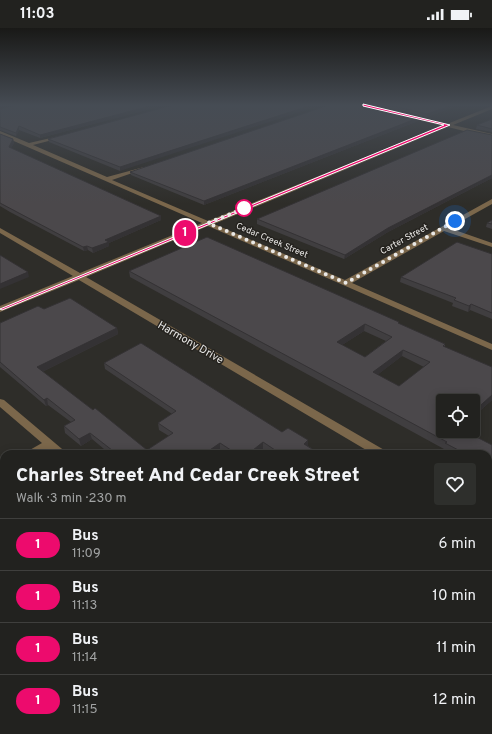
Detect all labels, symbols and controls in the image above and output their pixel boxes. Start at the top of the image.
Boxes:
text: 11:03 [20,5,55,24]
unlabelled marker [235,199,253,217]
your location [445,211,465,231]
line badge: 1 [172,220,198,246]
street label: Cedar Creek Street [234,220,309,261]
street label: Carter Street [378,222,430,257]
text: 1 [182,224,188,241]
street label: Harmony Drive [155,318,226,367]
map controls [436,394,480,438]
button: locate [436,394,480,438]
button: heart [434,463,476,505]
text: Charles Street And Cedar Creek Street [16,464,360,488]
text: Walk · 3 min · 230 m [16,491,127,507]
text: Bus [72,527,99,546]
text: 6 min [439,535,476,554]
text: 1 [35,536,41,553]
text: 11:09 [72,546,101,562]
text: Bus [72,579,99,598]
text: 10 min [432,587,476,606]
text: 1 [35,588,41,605]
text: 11:13 [72,598,97,614]
text: Bus [72,631,99,650]
text: 11 min [436,639,476,658]
text: 1 [35,640,41,657]
text: 11:14 [72,650,97,666]
text: Bus [72,683,99,702]
text: 12 min [433,691,476,710]
text: 1 [35,692,41,709]
text: 11:15 [72,702,98,718]

